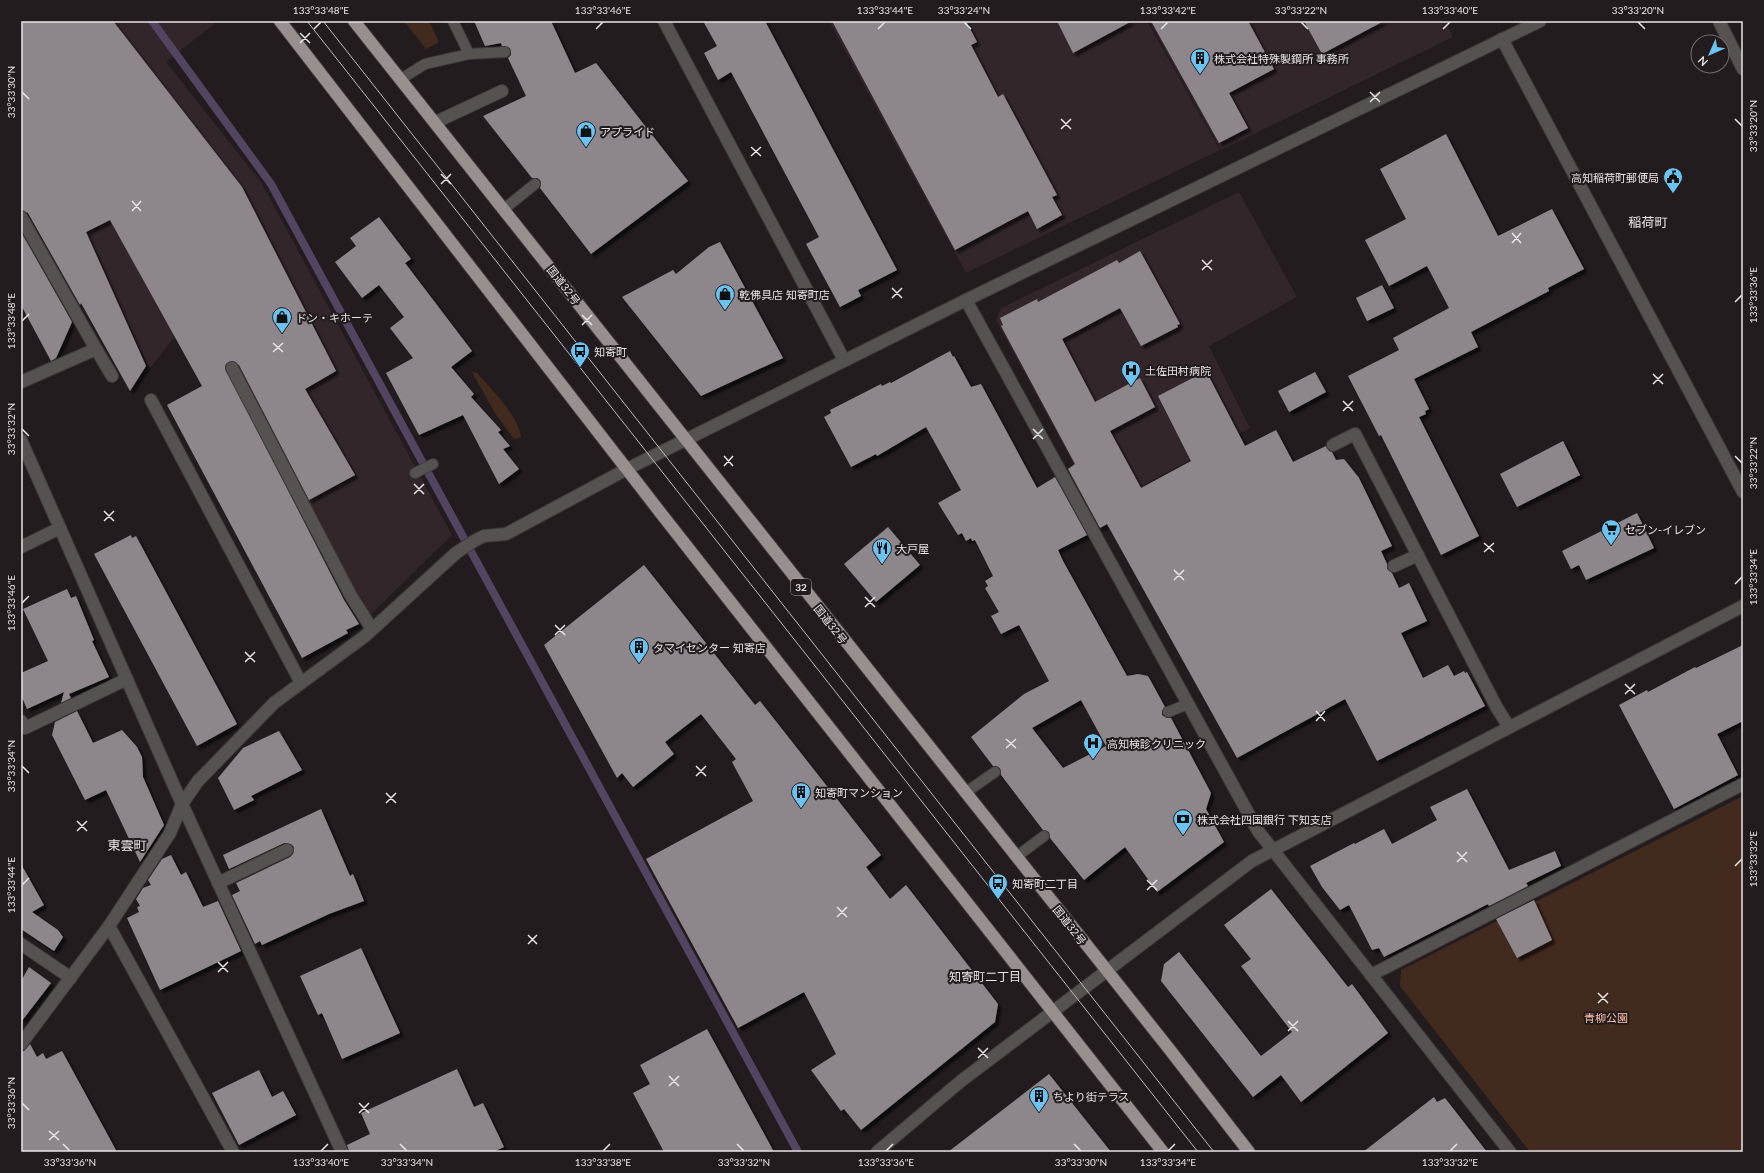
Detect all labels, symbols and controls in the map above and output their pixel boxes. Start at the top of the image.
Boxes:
text: 133°33'48"E [293,4,349,16]
text: 133°33'46"E [575,4,631,16]
text: 133°33'44"E [857,4,913,16]
text: 33°33'24"N [938,4,990,16]
text: 133°33'42"E [1140,4,1196,16]
text: 33°33'22"N [1275,4,1327,16]
text: 133°33'40"E [1422,4,1478,16]
text: 33°33'20"N [1612,4,1664,16]
north arrow [1690,34,1730,74]
building icon: 株式会社特殊製鋼所 事務所 [1189,47,1211,75]
place label: 株式会社特殊製鋼所 事務所 [1214,52,1350,65]
text: N [1695,54,1710,69]
text: 33°33'30"N [5,66,17,118]
text: 33°33'20"N [1747,100,1759,152]
shop icon: アプライド [575,120,597,148]
place label: アプライド [600,125,655,138]
public building icon: 高知稲荷町郵便局 [1662,166,1684,194]
place label: 高知稲荷町郵便局 [1571,171,1659,184]
district label: 稲荷町 [1628,214,1668,230]
street label: 国道32号 [545,263,583,307]
text: 133°33'36"E [1747,267,1759,323]
shop icon: 乾佛具店 知寄町店 [714,283,736,311]
place label: 乾佛具店 知寄町店 [739,288,830,301]
text: 133°33'48"E [5,293,17,349]
shop icon: ドン・キホーテ [271,306,293,334]
place label: ドン・キホーテ [296,311,373,324]
bus stop icon: 知寄町 [569,340,591,368]
place label: 知寄町 [594,345,627,358]
hospital icon: 土佐田村病院 [1120,359,1142,387]
place label: 土佐田村病院 [1145,364,1211,377]
text: 33°33'32"N [5,403,17,455]
text: 33°33'22"N [1747,437,1759,489]
supermarket icon: セブン-イレブン [1600,518,1622,546]
place label: セブン-イレブン [1625,523,1706,536]
restaurant icon: 大戸屋 [871,537,893,565]
place label: 大戸屋 [896,542,929,555]
text: 133°33'34"E [1747,549,1759,605]
text: 133°33'46"E [5,575,17,631]
road number: 32 [791,579,811,595]
street label: 国道32号 [812,602,850,646]
building icon: タマイセンター 知寄店 [628,636,650,664]
place label: タマイセンター 知寄店 [653,641,766,654]
hospital icon: 高知検診クリニック [1082,732,1104,760]
place label: 高知検診クリニック [1107,737,1206,750]
text: 33°33'34"N [5,740,17,792]
building icon: 知寄町マンション [790,781,812,809]
place label: 知寄町マンション [815,786,903,799]
bank icon: 株式会社四国銀行 下知支店 [1172,808,1194,836]
place label: 株式会社四国銀行 下知支店 [1197,813,1332,826]
text: 133°33'32"E [1747,831,1759,887]
district label: 東雲町 [107,837,147,853]
text: 133°33'44"E [5,857,17,913]
bus stop icon: 知寄町二丁目 [987,872,1009,900]
place label: 知寄町二丁目 [1012,877,1078,890]
street label: 国道32号 [1051,903,1089,947]
district label: 知寄町二丁目 [949,969,1021,984]
park label: 青柳公園 [1584,1011,1628,1024]
text: 33°33'36"N [5,1077,17,1129]
building icon: ちより街テラス [1028,1085,1050,1113]
place label: ちより街テラス [1053,1090,1130,1103]
text: 33°33'36"N [44,1156,96,1168]
text: 133°33'40"E [293,1156,349,1168]
text: 33°33'34"N [381,1156,433,1168]
text: 133°33'38"E [575,1156,631,1168]
text: 33°33'32"N [718,1156,770,1168]
text: 133°33'36"E [858,1156,914,1168]
text: 33°33'30"N [1055,1156,1107,1168]
text: 133°33'34"E [1140,1156,1196,1168]
text: 133°33'32"E [1422,1156,1478,1168]

